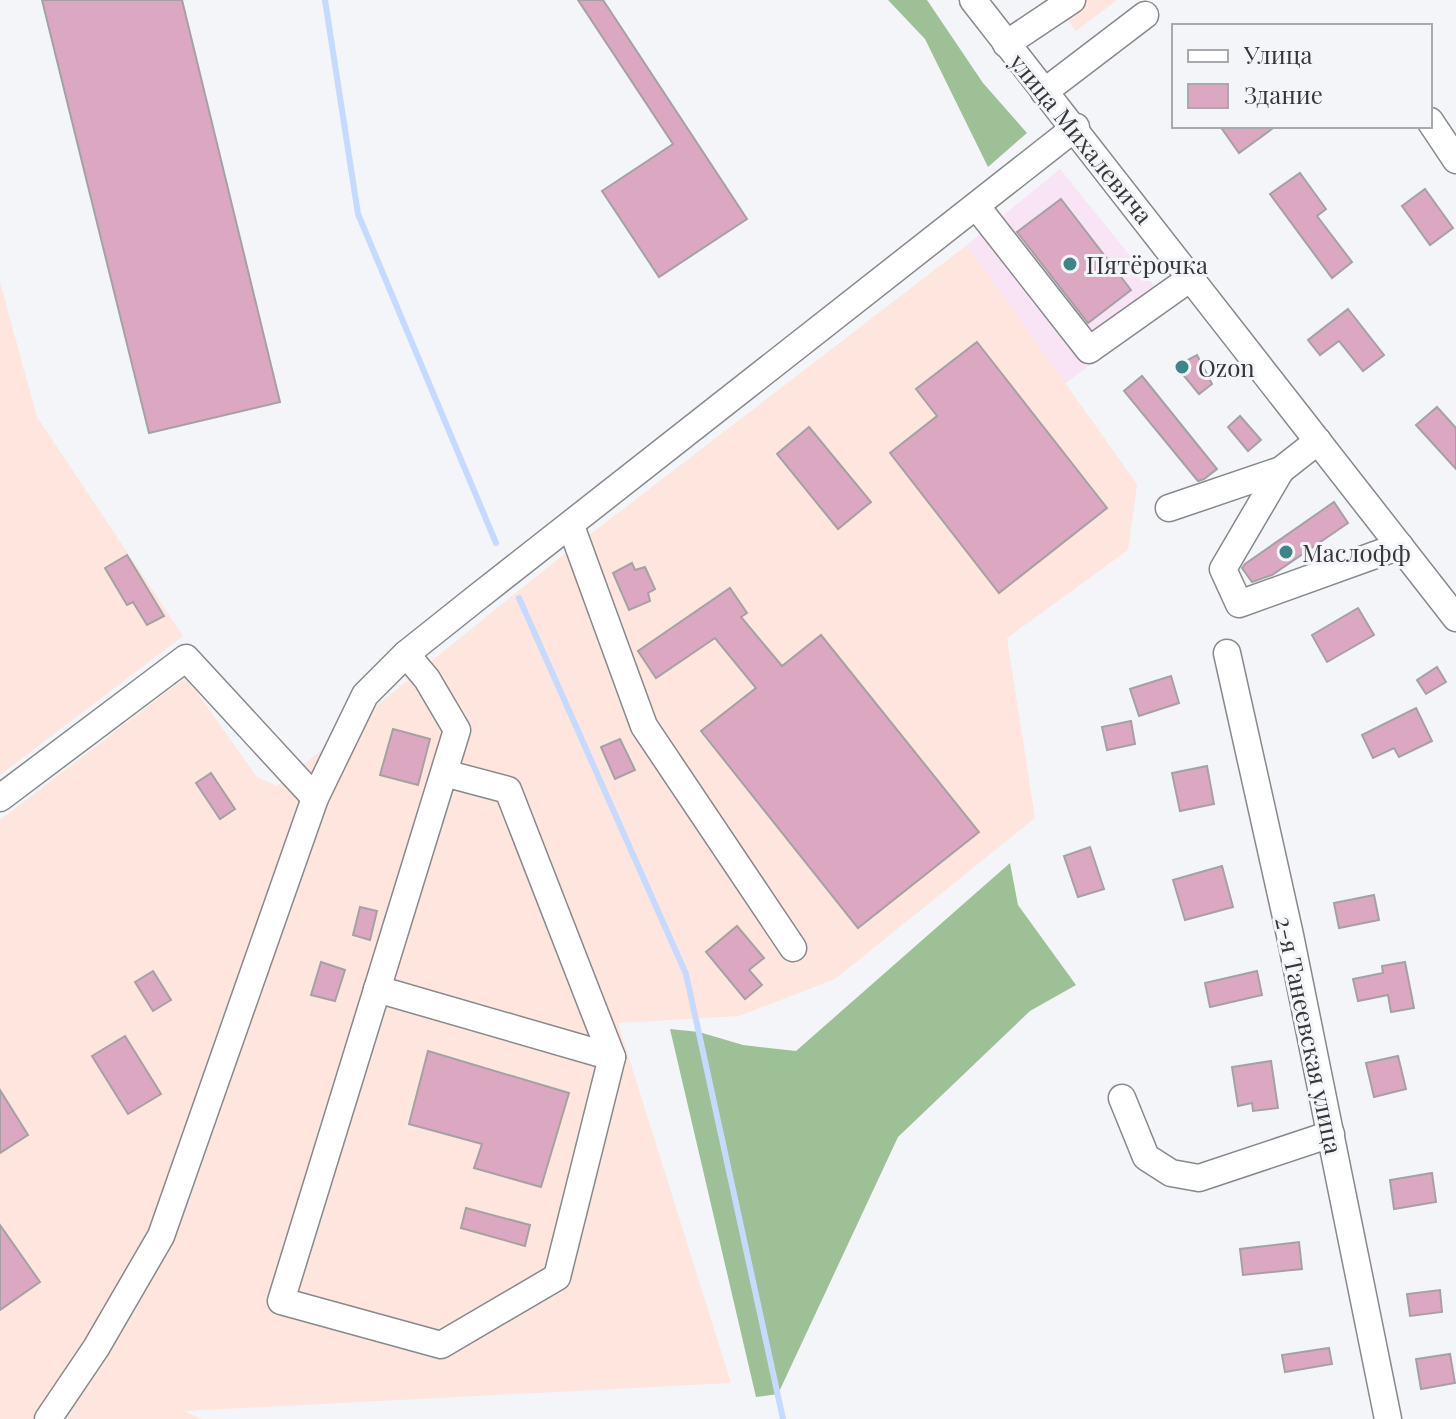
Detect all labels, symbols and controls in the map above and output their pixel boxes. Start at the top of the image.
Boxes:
legend [1172,24,1432,128]
text: Улица [1243,38,1313,70]
street label: улица Михалевича [1003,45,1161,230]
text: Здание [1244,78,1323,110]
place label: Пятёрочка [1086,248,1208,280]
marker: Пятёрочка [1061,255,1079,273]
place label: Ozon [1198,351,1255,383]
marker: Ozon [1173,358,1191,376]
place label: Маслофф [1302,536,1411,568]
marker: Маслофф [1277,543,1295,561]
street label: 2-я Танеевская улица [1269,913,1351,1157]

